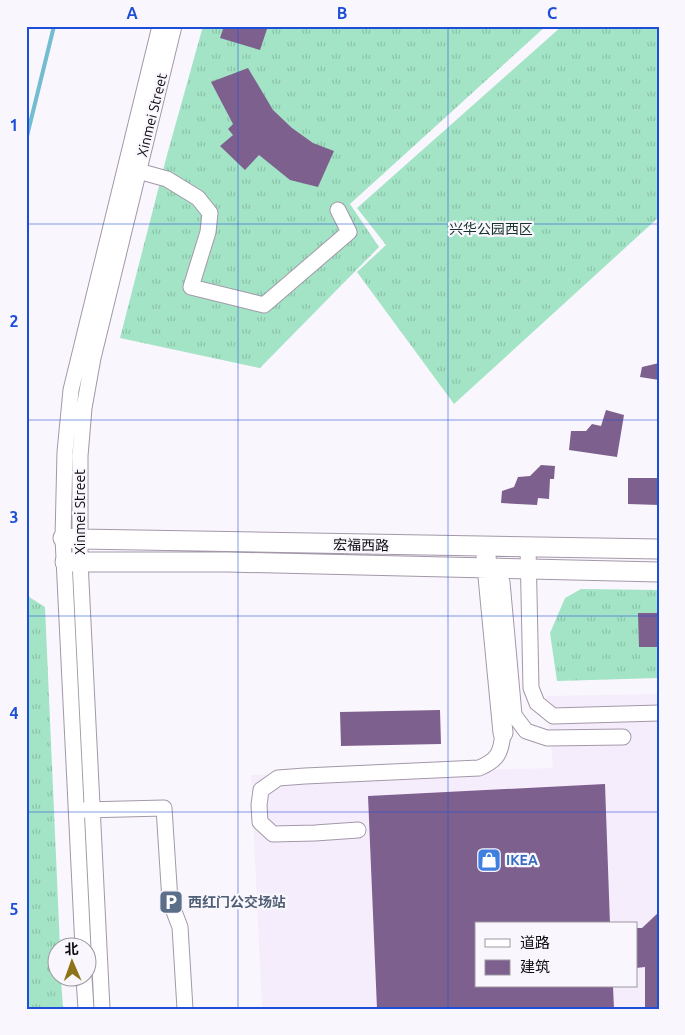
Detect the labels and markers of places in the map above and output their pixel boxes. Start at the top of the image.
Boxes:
shop icon: IKEA [476,847,502,873]
place label: IKEA [506,852,538,868]
parking icon: 西红门公交场站 [158,889,184,915]
place label: 西红门公交场站 [188,894,286,910]

